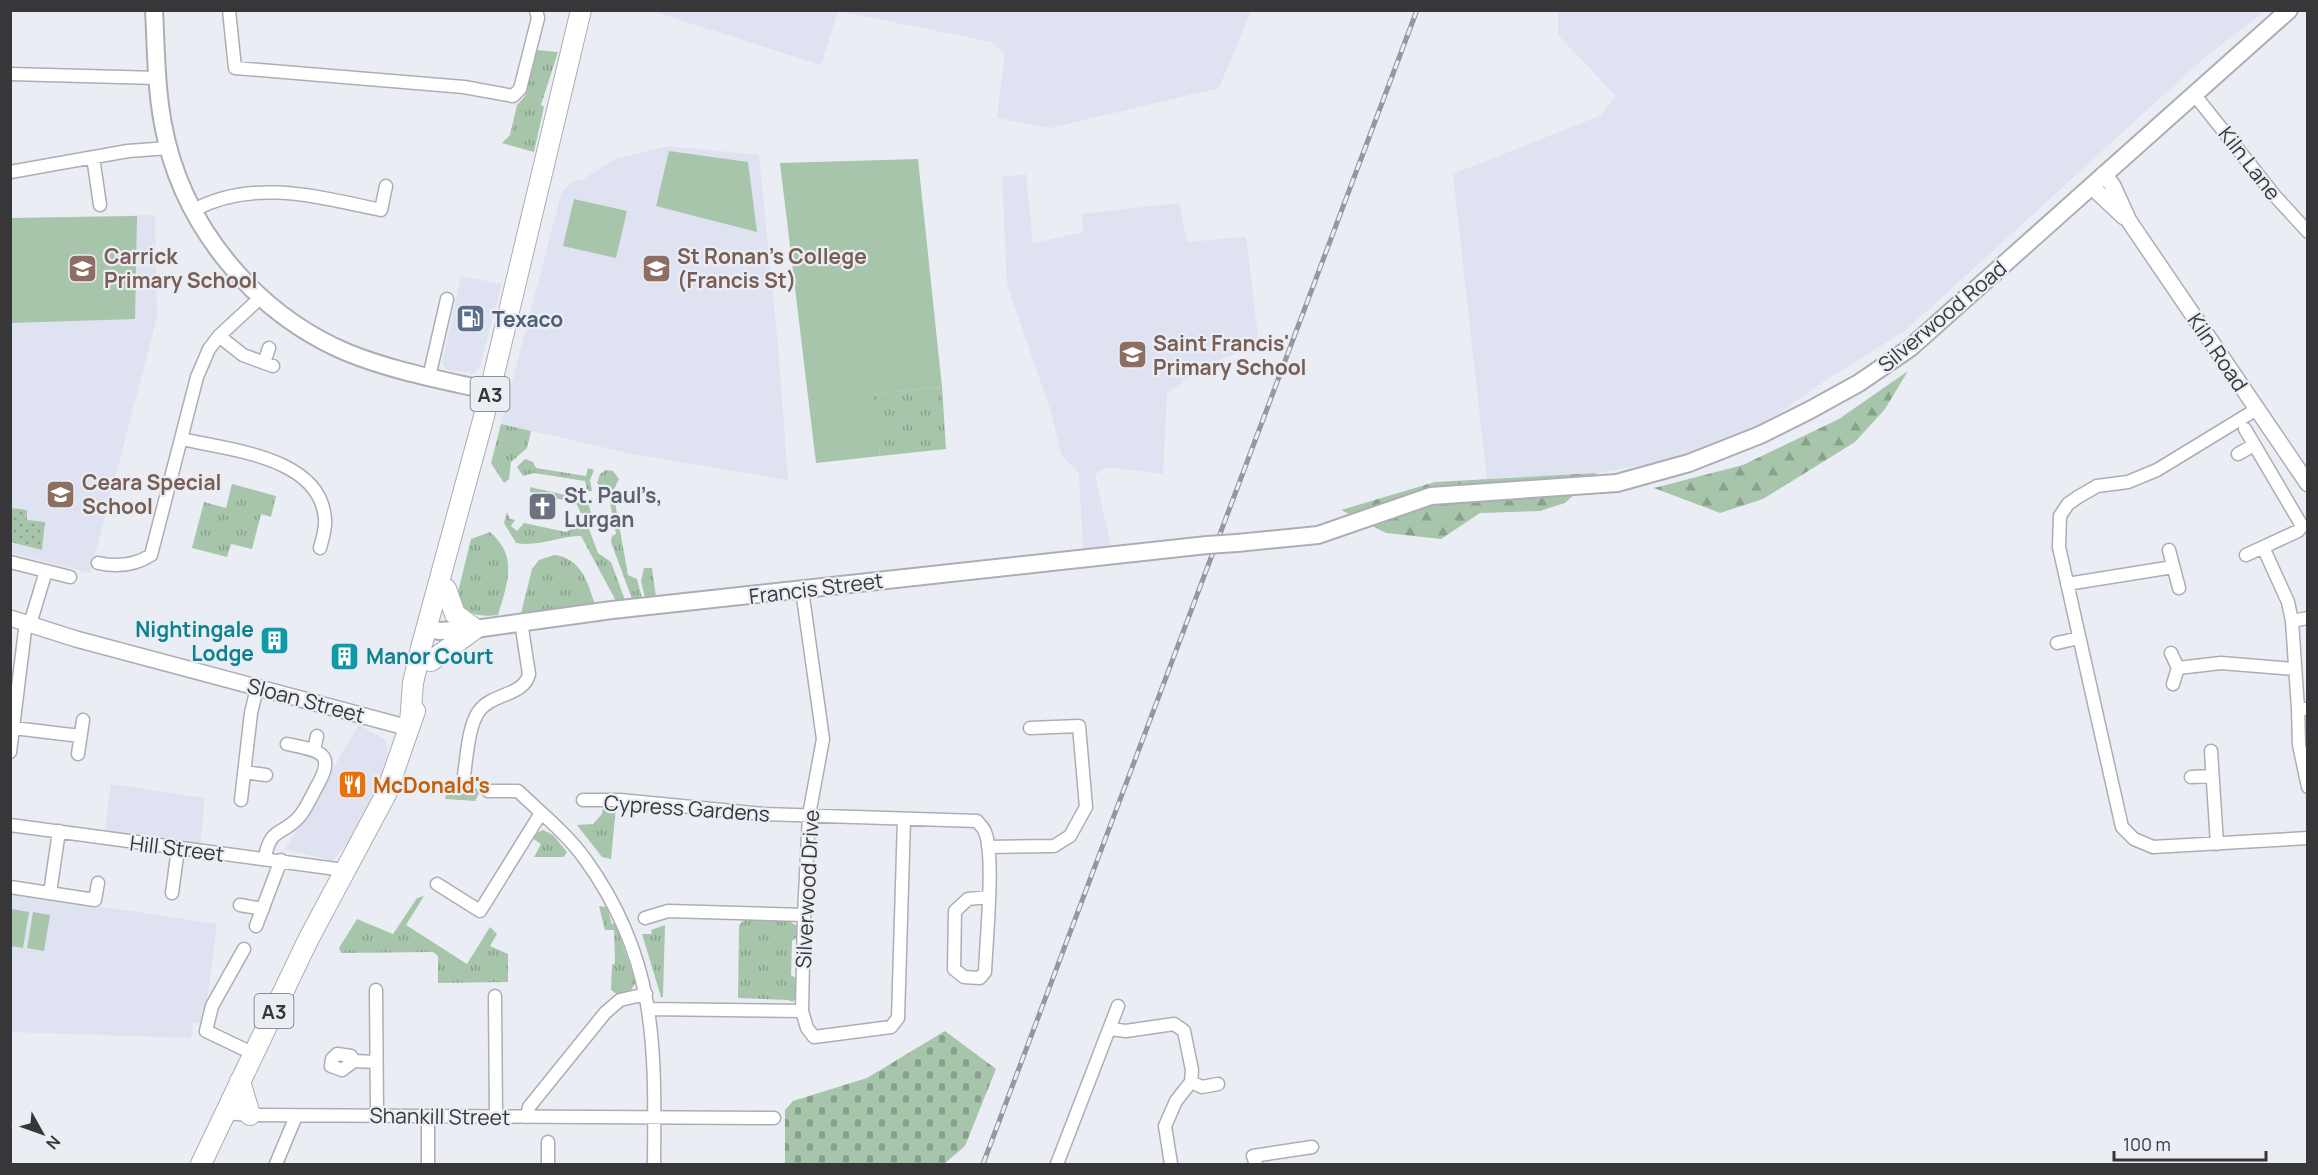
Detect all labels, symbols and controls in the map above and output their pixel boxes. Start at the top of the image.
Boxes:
street label: Kiln Lane [2212,120,2288,206]
place label: Carrick Primary School [104,242,258,294]
place label: St Ronan's College (Francis St) [677,242,867,294]
school or university icon: Carrick Primary School [67,252,99,284]
school or university icon: St Ronan's College (Francis St) [640,252,672,284]
street label: Silverwood Road [1872,254,2012,378]
fuel station icon: Texaco [455,303,487,335]
place label: Texaco [492,305,563,333]
street label: Kiln Road [2182,307,2254,397]
place label: Saint Francis' Primary School [1153,329,1307,381]
school or university icon: Saint Francis' Primary School [1116,339,1148,371]
road number: A3 [470,377,510,411]
place label: Ceara Special School [82,468,221,520]
school or university icon: Ceara Special School [45,478,77,510]
place label: St. Paul’s, Lurgan [564,481,663,533]
church icon: St. Paul’s, Lurgan [527,491,559,523]
street label: Francis Street [747,566,885,610]
place label: Nightingale Lodge [135,615,254,667]
building icon: Nightingale Lodge [259,625,291,657]
building icon: Manor Court [329,640,361,672]
place label: Manor Court [366,642,494,670]
street label: Sloan Street [244,671,368,729]
restaurant icon: McDonald's [336,769,368,801]
place label: McDonald's [373,771,490,799]
street label: Cypress Gardens [603,788,771,828]
street label: Silverwood Drive [789,809,825,969]
street label: Hill Street [128,828,226,868]
road number: A3 [254,994,294,1028]
street label: Shankill Street [369,1101,511,1131]
north arrow [12,1103,72,1163]
scale bar [2114,1124,2266,1162]
text: N [41,1131,66,1154]
text: 100 m [2123,1132,2171,1156]

